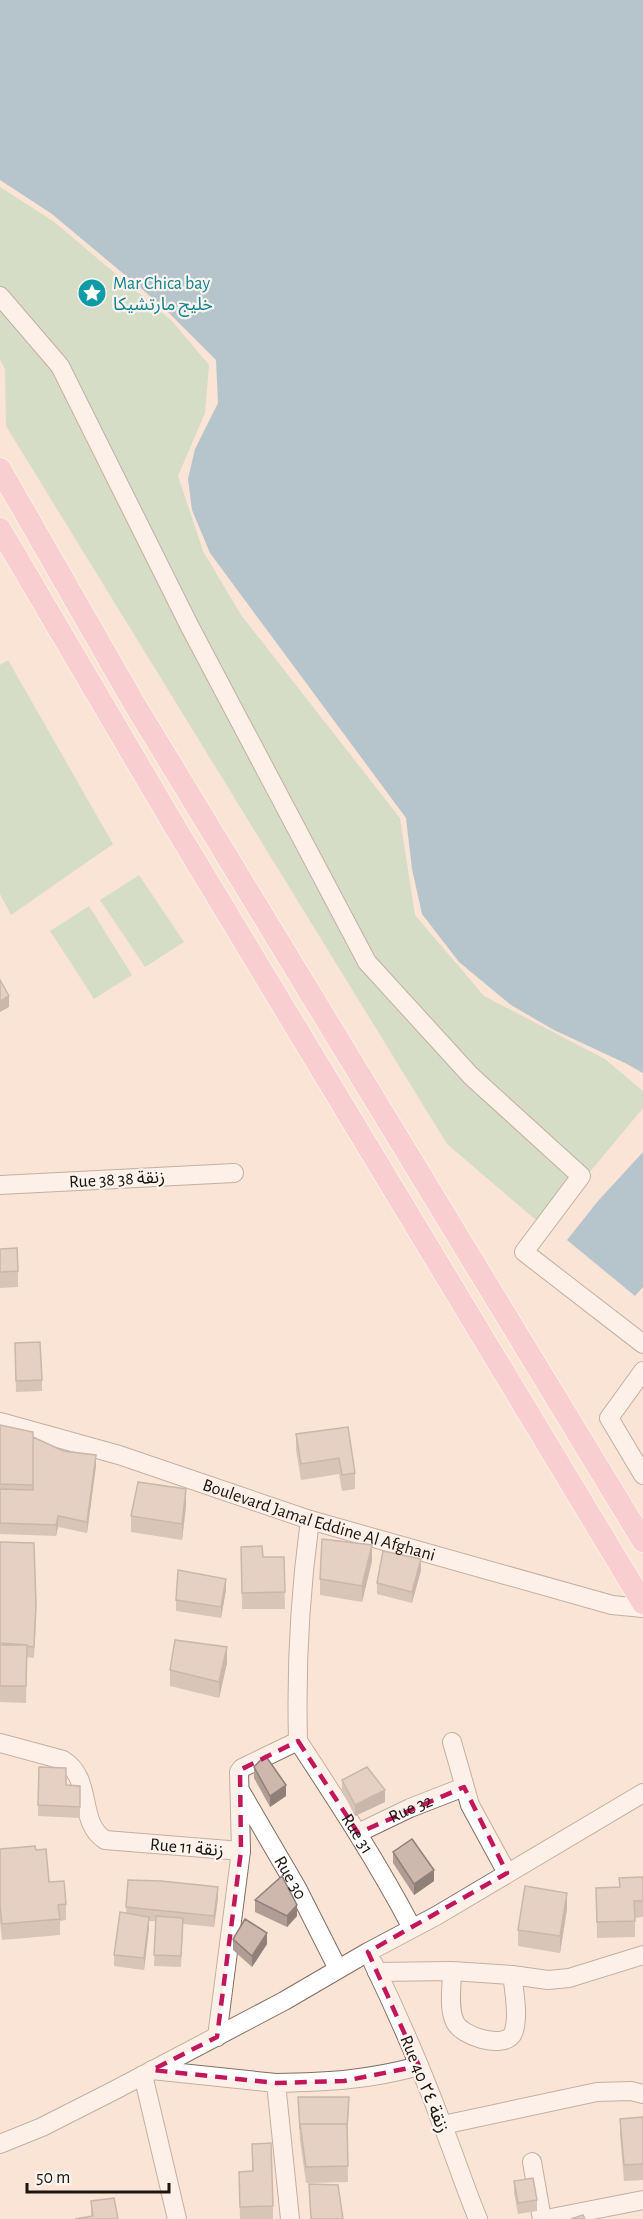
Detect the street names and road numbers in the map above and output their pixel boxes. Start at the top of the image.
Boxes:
street label: Rue 38 زنقة 38 [68,1168,166,1193]
street label: Boulevard Jamal Eddine Al Afghani [200,1476,437,1565]
street label: Rue 32 [386,1792,435,1827]
street label: Rue 31 [337,1811,376,1857]
street label: Rue 11 زنقة [149,1836,225,1861]
street label: Rue 30 [270,1853,309,1903]
street label: Rue 40 زنقة ٢٤ [395,2033,452,2136]

